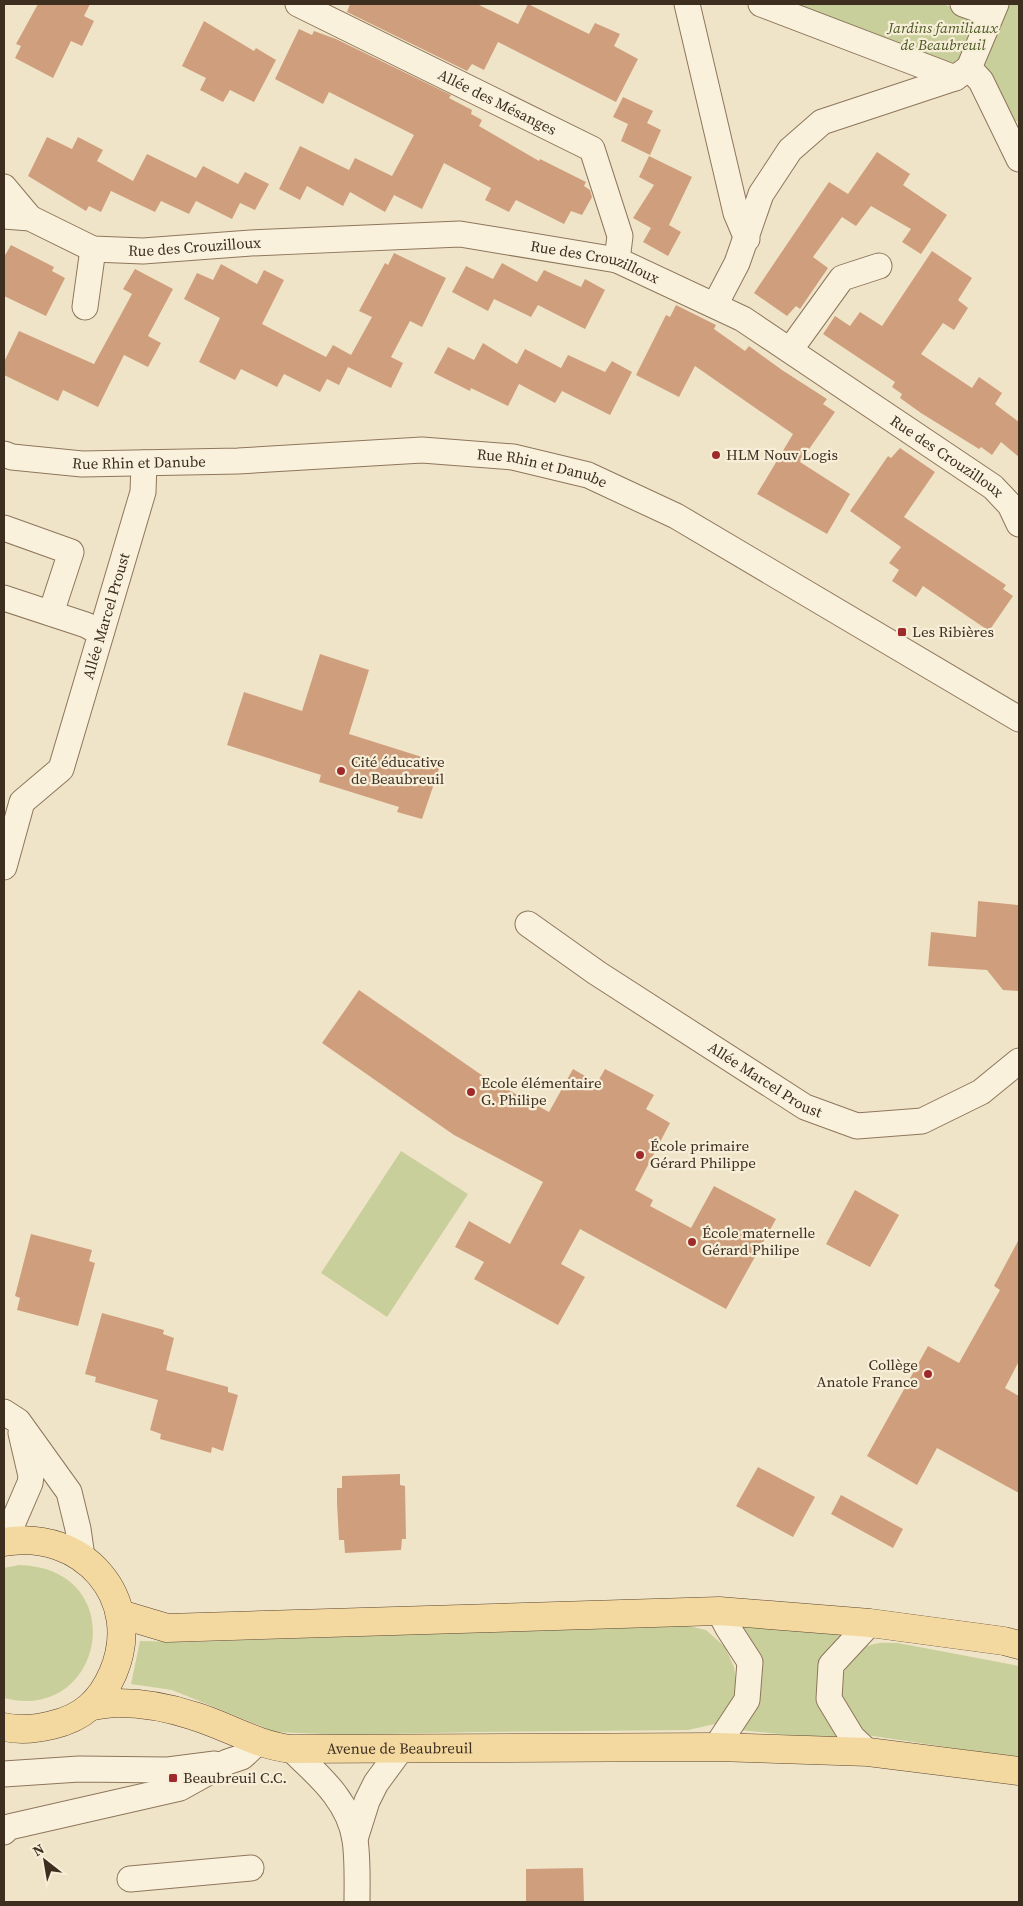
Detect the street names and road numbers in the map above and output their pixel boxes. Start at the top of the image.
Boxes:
street label: Allée des Mésanges [434,64,560,140]
street label: Rue des Crouzilloux [128,232,261,261]
street label: Rue des Crouzilloux [529,235,663,288]
street label: Rue des Crouzilloux [886,410,1009,502]
street label: Rue Rhin et Danube [476,443,611,493]
street label: Rue Rhin et Danube [71,451,206,474]
street label: Allée Marcel Proust [77,550,134,682]
street label: Allée Marcel Proust [704,1036,825,1122]
street label: Avenue de Beaubreuil [327,1737,473,1759]

